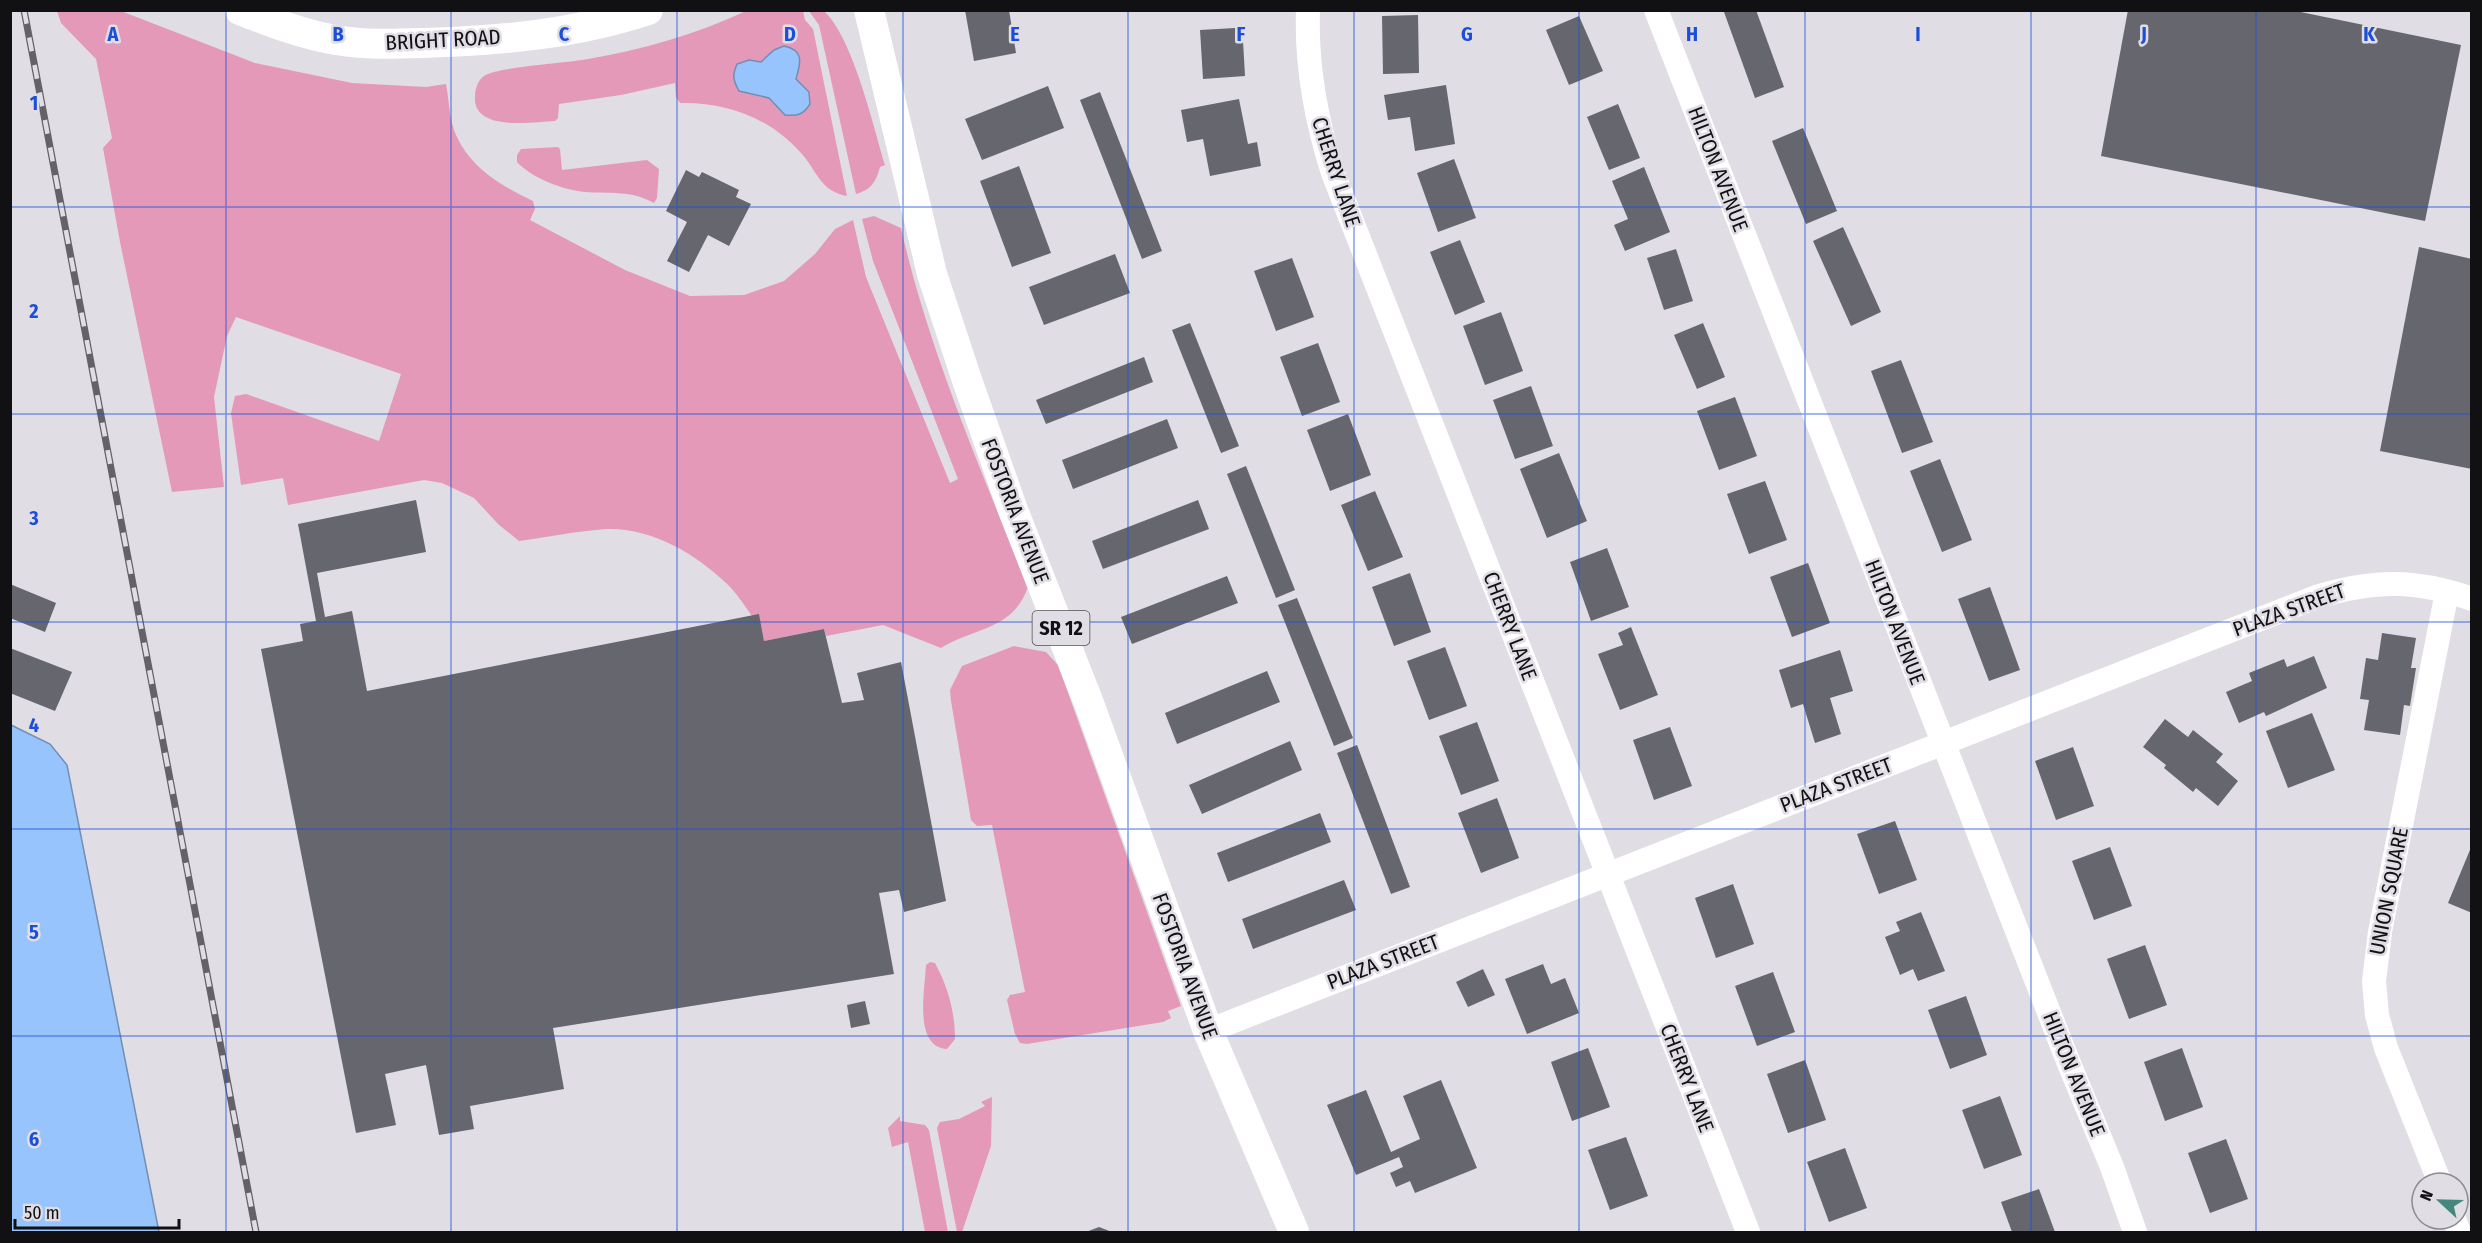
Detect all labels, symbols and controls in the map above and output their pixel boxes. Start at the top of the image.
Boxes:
text: A [107,22,120,46]
text: B [332,22,344,46]
text: C [559,22,570,46]
text: D [784,22,796,46]
text: E [1010,22,1020,46]
text: F [1237,22,1246,46]
text: G [1461,22,1473,46]
text: H [1686,22,1698,46]
text: I [1915,22,1921,46]
text: J [2140,22,2147,46]
text: K [2363,22,2375,46]
street label: BRIGHT ROAD [385,24,501,56]
text: 1 [30,91,38,115]
street label: HILTON AVENUE [1682,103,1754,235]
street label: CHERRY LANE [1306,114,1366,230]
text: 2 [28,299,39,323]
street label: FOSTORIA AVENUE [975,435,1055,587]
text: 3 [28,506,39,530]
street label: HILTON AVENUE [1859,556,1931,688]
street label: CHERRY LANE [1477,568,1543,684]
street label: PLAZA STREET [2229,578,2349,642]
road number: SR 12 [1032,611,1090,645]
text: 4 [29,713,39,737]
street label: PLAZA STREET [1776,752,1896,818]
street label: UNION SQUARE [2364,825,2414,957]
street label: FOSTORIA AVENUE [1147,890,1223,1043]
text: 5 [29,920,39,944]
street label: PLAZA STREET [1323,929,1443,995]
street label: HILTON AVENUE [2037,1008,2111,1140]
street label: CHERRY LANE [1654,1020,1720,1136]
text: 6 [29,1127,39,1151]
north arrow [2410,1171,2470,1231]
text: N [2416,1188,2437,1204]
scale bar [15,1192,178,1230]
text: 50 m [24,1202,60,1224]

